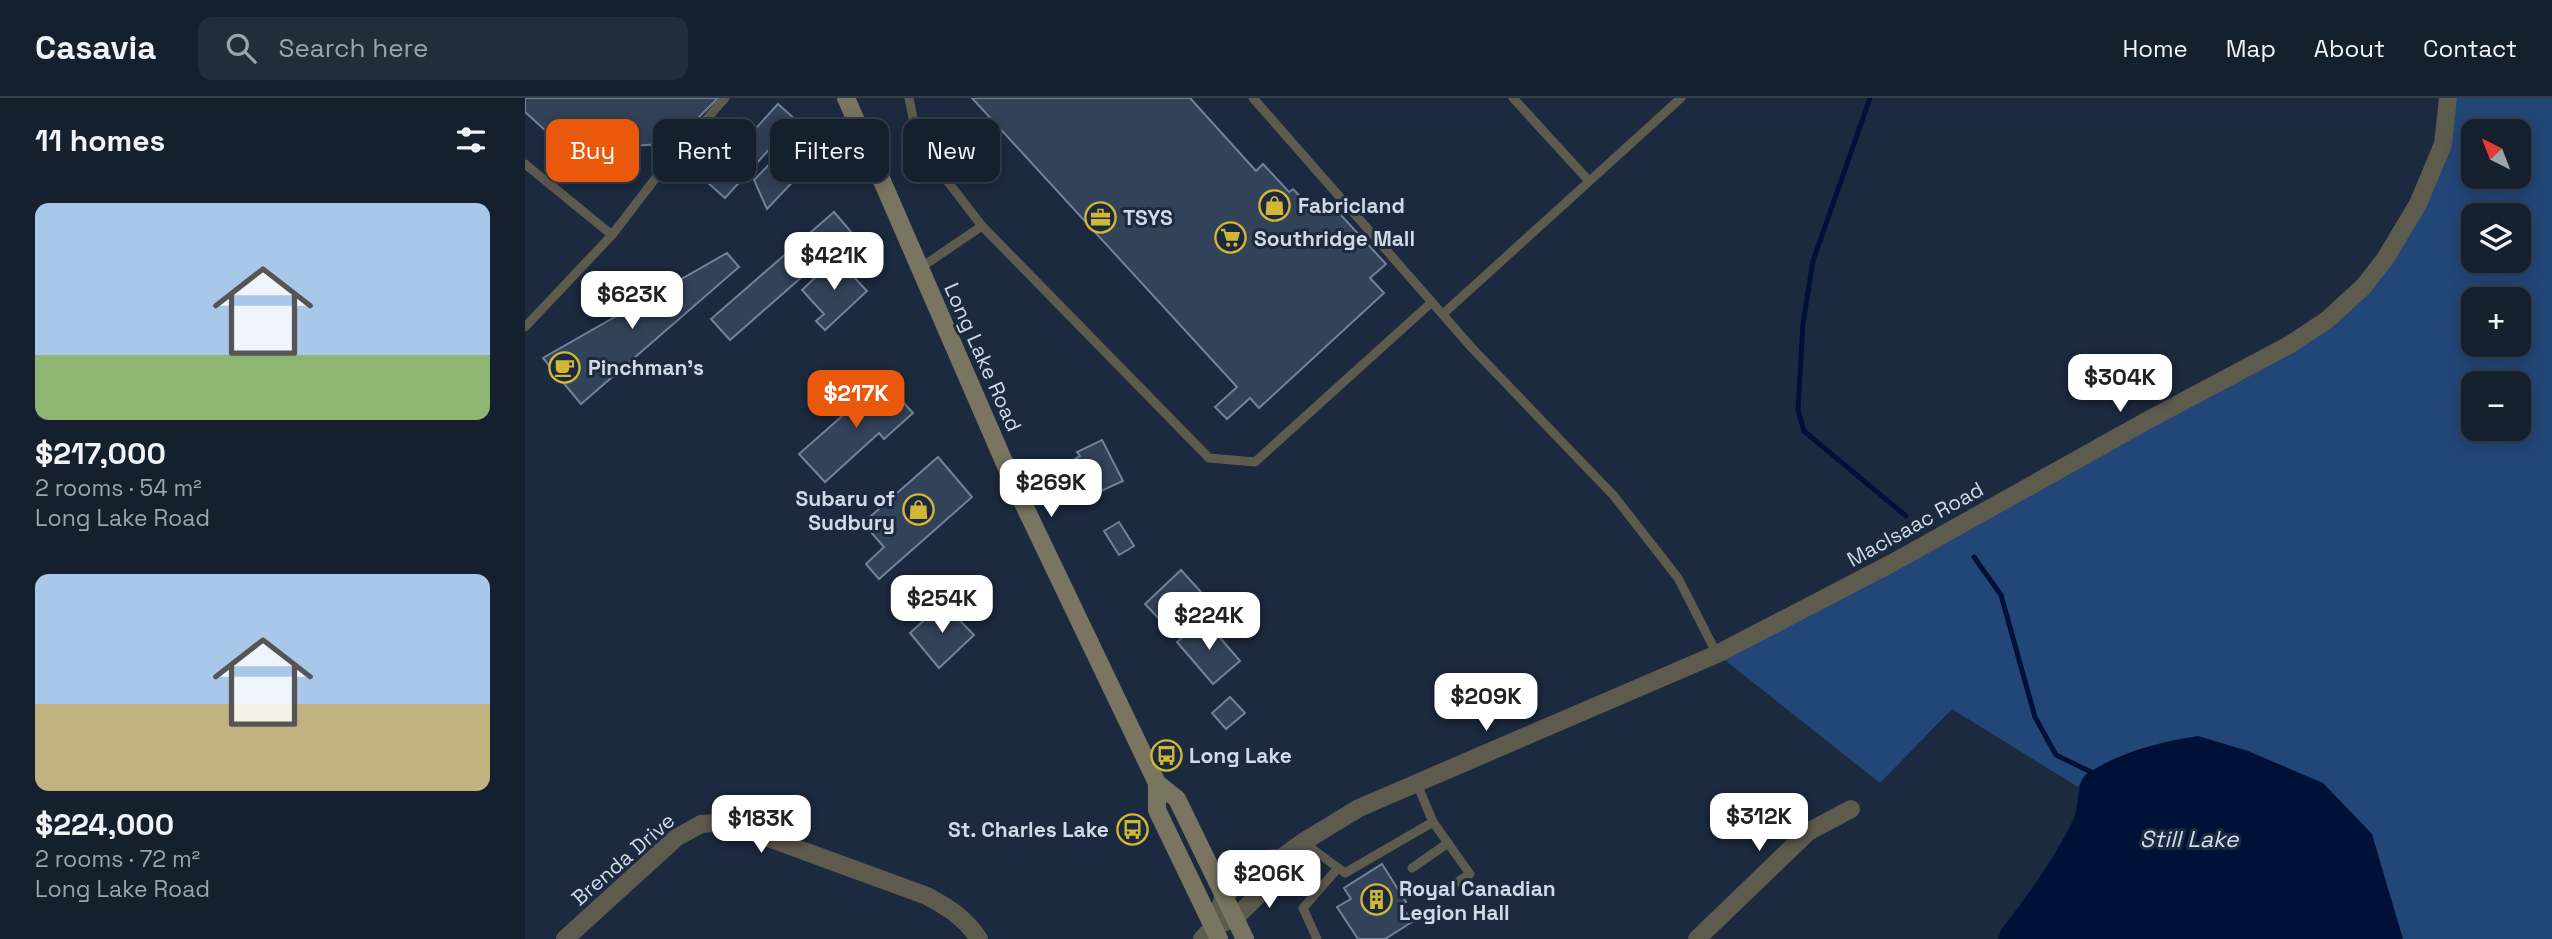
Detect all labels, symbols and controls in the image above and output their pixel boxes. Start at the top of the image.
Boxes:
search box [198,17,688,80]
text: Casavia [35,27,156,69]
icon: search [222,29,260,67]
text: Search here [278,31,428,65]
text: Home [2122,33,2188,64]
text: Map [2226,33,2276,64]
text: About [2314,33,2385,64]
text: Contact [2423,33,2517,64]
chip: Buy [546,119,639,182]
chip: Rent [653,119,756,182]
chip: Filters [770,119,889,182]
chip: New [903,119,1000,182]
north arrow [2461,119,2531,189]
map controls [2461,119,2531,441]
text: 11 homes [35,121,165,160]
icon: filters [452,121,490,159]
shop icon: Fabricland [1258,188,1292,222]
place label: Fabricland [1298,192,1405,219]
office icon: TSYS [1083,200,1117,234]
button: layers [2461,203,2531,273]
place label: TSYS [1123,204,1173,231]
supermarket icon: Southridge Mall [1214,221,1248,255]
place label: Southridge Mall [1254,225,1415,252]
pin: $421K [785,232,883,292]
text: $421K [800,240,868,270]
icon: home [200,248,326,374]
pin: $623K [583,272,681,331]
text: $623K [597,279,667,309]
street label: Long Lake Road [938,279,1028,435]
button: + [2461,287,2531,357]
cafe icon: Pinchman's [548,350,582,384]
place label: Pinchman's [588,354,704,381]
pin: $304K [2071,354,2169,414]
text: $304K [2084,362,2156,392]
pin: $217K [807,370,905,430]
button: − [2461,371,2531,441]
text: $217K [823,378,889,408]
text: $217,000 [35,434,166,473]
pin: $269K [1002,460,1100,519]
text: $269K [1016,467,1086,497]
text: 2 rooms · 54 m² [35,473,202,503]
street label: MacIsaac Road [1842,475,1988,573]
place label: Subaru of Sudbury [796,485,895,536]
shop icon: Subaru of Sudbury [901,493,935,527]
text: Long Lake Road [35,503,210,533]
pin: $254K [893,575,991,635]
text: $254K [907,583,977,613]
pin: $224K [1160,592,1258,652]
text: $224K [1174,600,1244,630]
icon: home [200,619,326,745]
pin: $209K [1437,674,1535,733]
text: $209K [1450,681,1522,711]
bus stop icon: Long Lake [1149,738,1183,772]
place label: Long Lake [1189,742,1292,769]
pin: $312K [1710,794,1808,853]
pin: $183K [712,796,810,855]
text: $312K [1726,801,1792,831]
text: $183K [728,803,794,833]
text: $224,000 [35,805,174,844]
street label: Brenda Drive [566,807,680,911]
bus stop icon: St. Charles Lake [1115,812,1149,846]
place label: St. Charles Lake [948,816,1109,843]
water label: Still Lake [2140,824,2240,854]
text: 2 rooms · 72 m² [35,844,200,874]
pin: $206K [1220,850,1318,910]
text: $206K [1233,858,1305,888]
text: Long Lake Road [35,874,210,904]
place label: Royal Canadian Legion Hall [1399,875,1556,926]
building icon: Royal Canadian Legion Hall [1359,883,1393,917]

